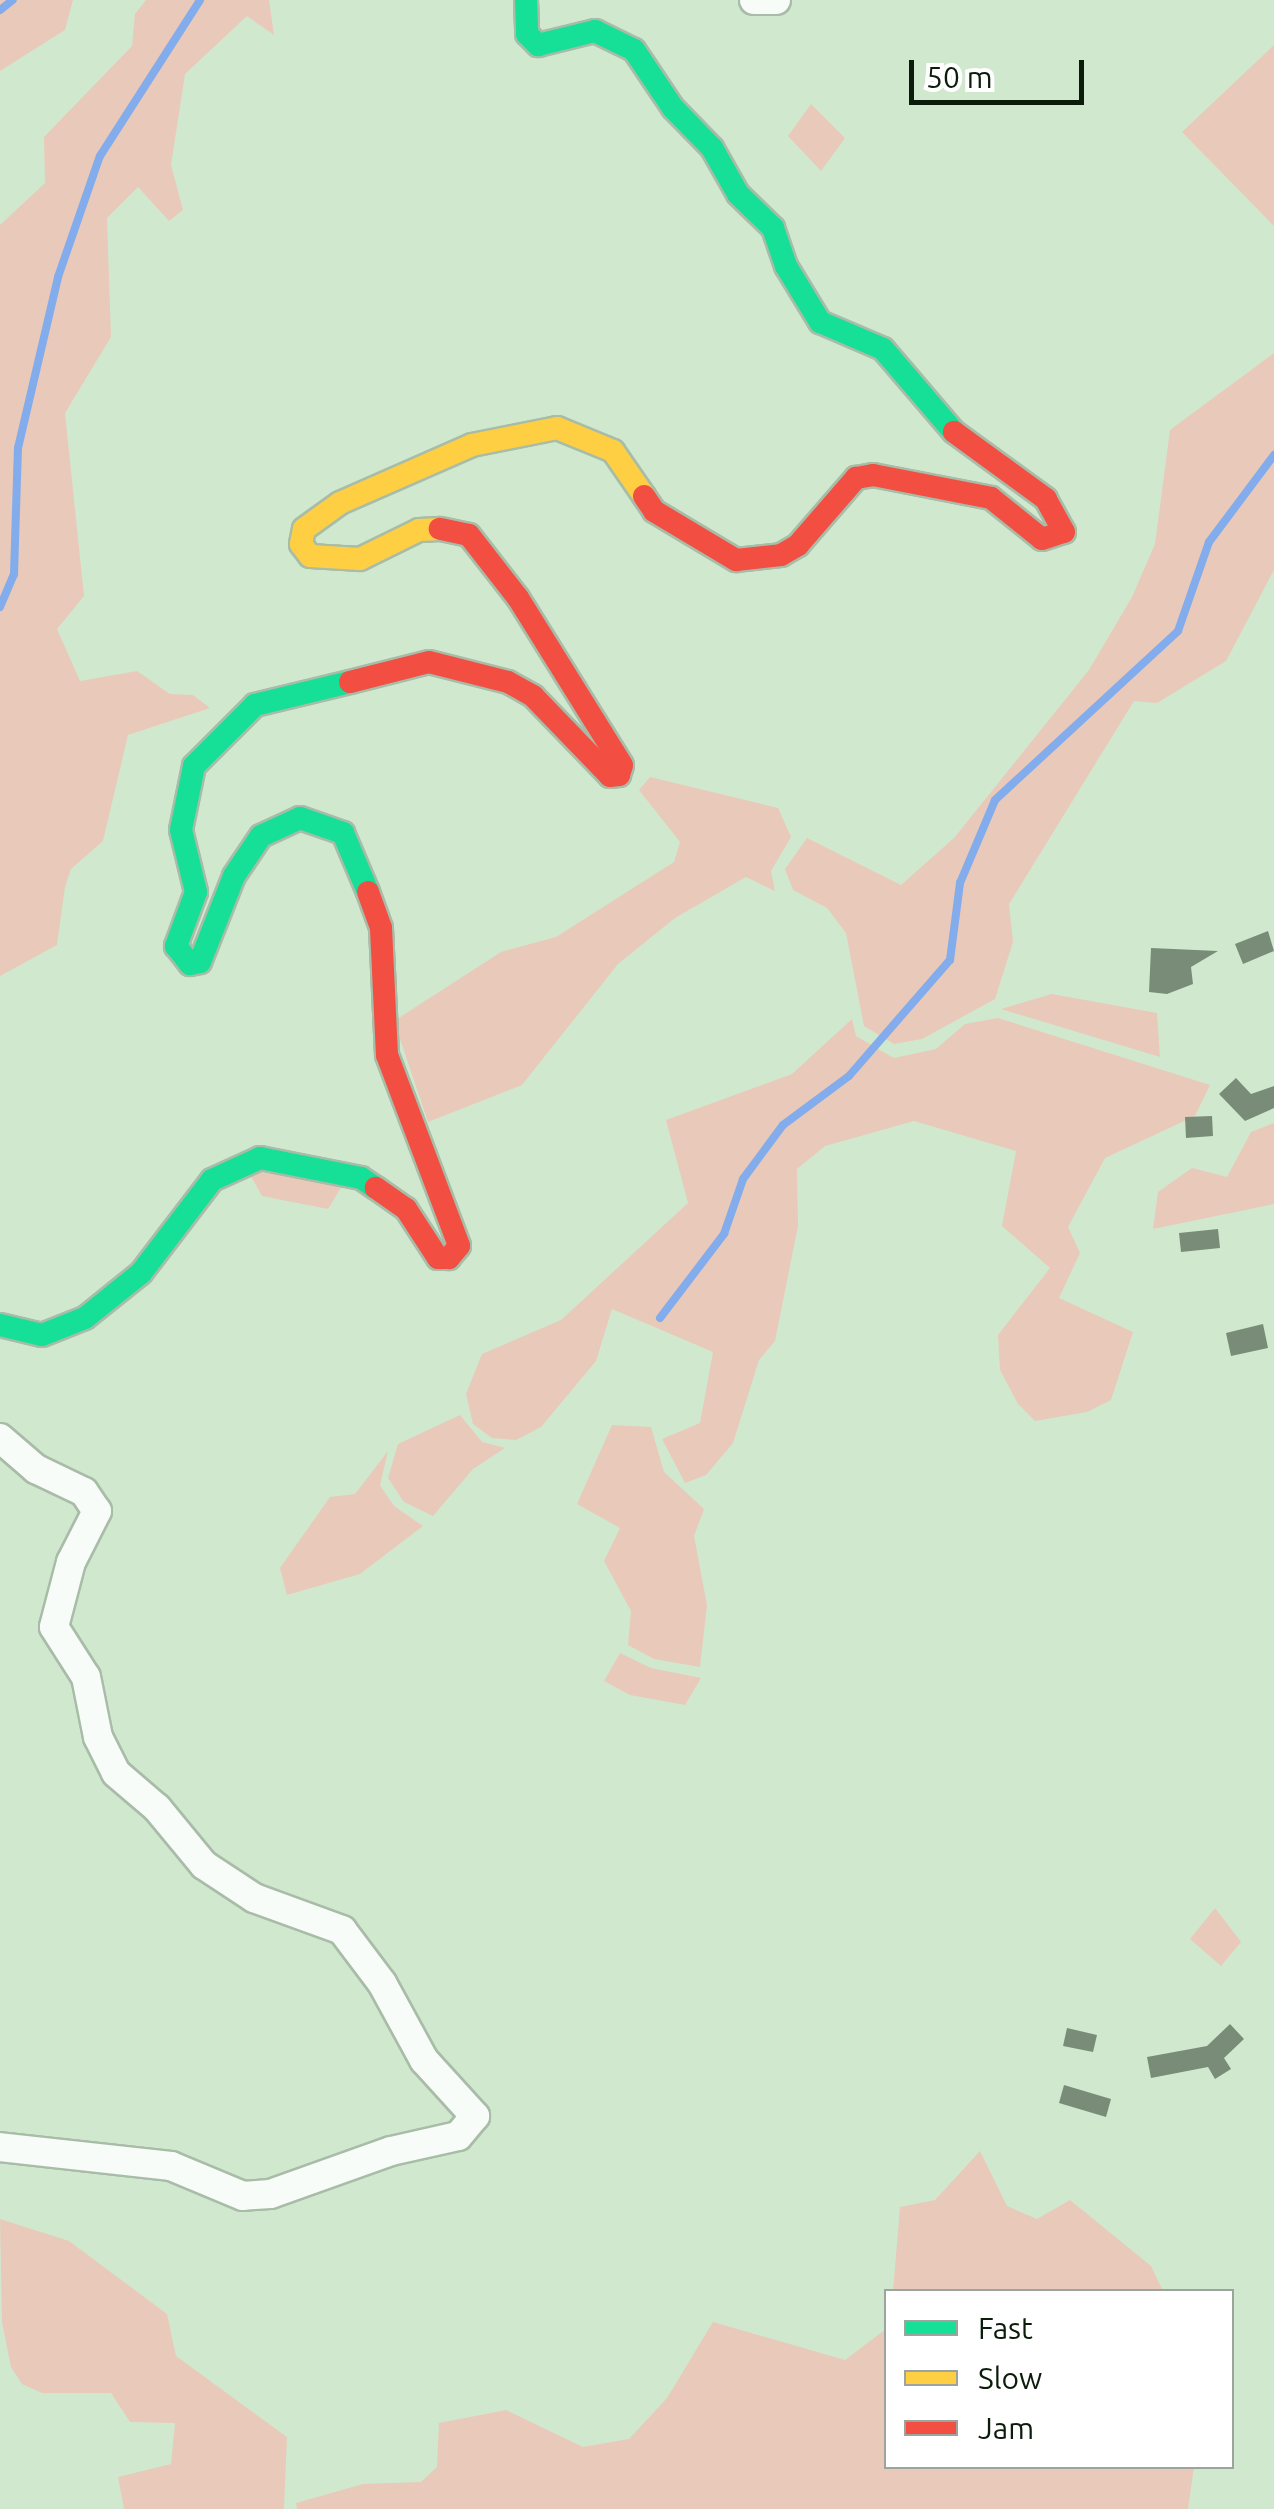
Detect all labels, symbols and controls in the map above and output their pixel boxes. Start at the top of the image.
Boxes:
scale bar [914,40,1089,102]
text: 50 m [926,60,993,94]
legend [884,2289,1234,2469]
text: Fast [978,2311,1033,2345]
text: Slow [978,2361,1042,2395]
text: Jam [978,2411,1034,2445]

